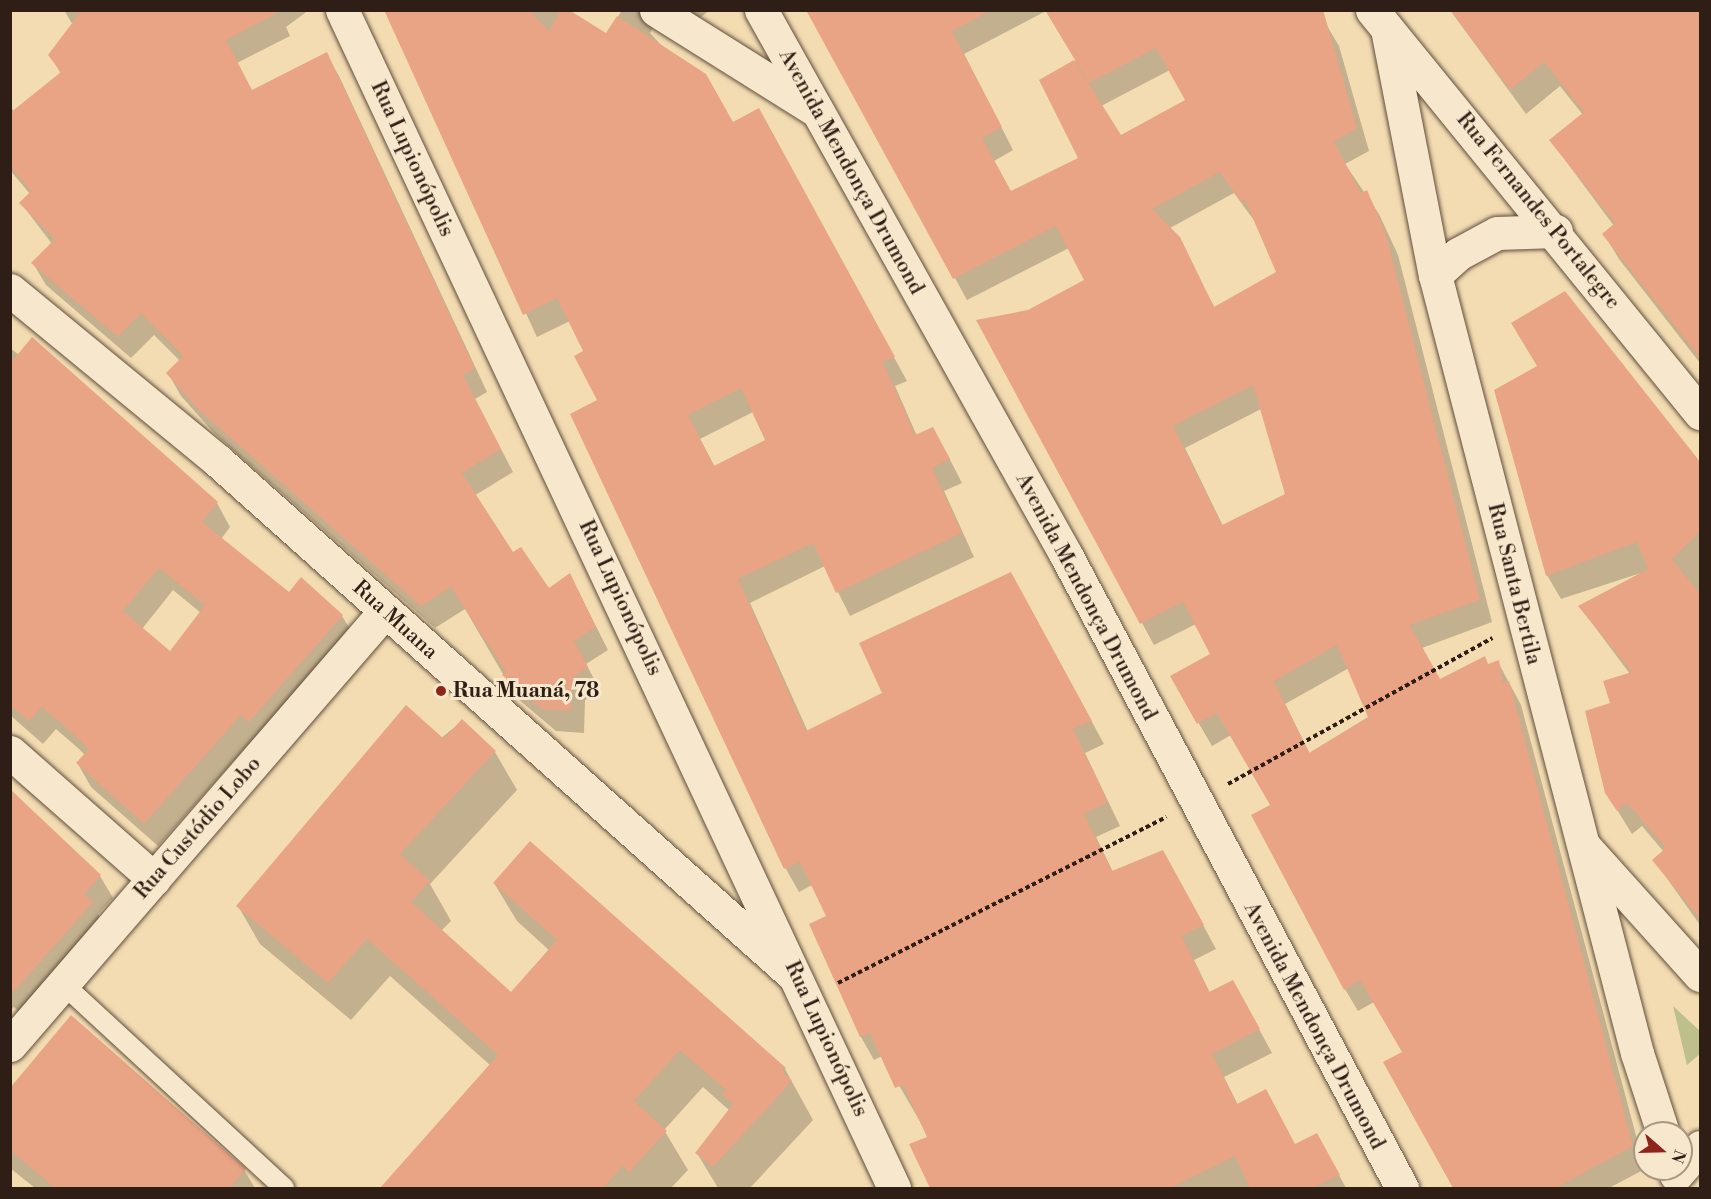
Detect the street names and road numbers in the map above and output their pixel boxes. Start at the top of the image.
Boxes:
street label: Avenida Mendonça Drumond [773,45,929,299]
street label: Rua Lupionópolis [365,77,459,241]
street label: Rua Fernandes Portalegre [1451,107,1625,315]
street label: Avenida Mendonça Drumond [1010,469,1162,725]
street label: Rua Santa Bertila [1482,501,1546,667]
street label: Rua Lupionópolis [573,516,667,680]
street label: Rua Muana [347,575,443,665]
street label: Rua Custódio Lobo [129,752,267,904]
street label: Avenida Mendonça Drumond [1238,898,1390,1154]
street label: Rua Lupionópolis [779,957,873,1121]

